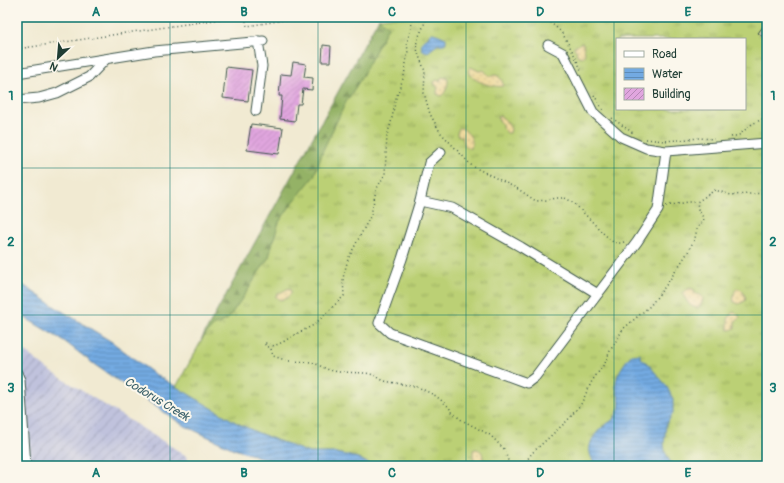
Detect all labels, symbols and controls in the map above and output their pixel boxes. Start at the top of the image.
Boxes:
text: A [92,4,101,20]
text: B [240,4,248,20]
text: C [388,4,396,20]
text: D [536,4,544,20]
text: E [685,4,692,20]
north arrow [38,38,78,78]
legend [616,38,746,110]
text: Road [652,47,677,62]
text: N [47,59,60,74]
text: Water [652,67,683,82]
text: Building [652,87,691,102]
text: 1 [8,88,14,104]
text: 1 [770,88,776,104]
text: 2 [7,234,15,250]
text: 2 [769,234,777,250]
water label: Codorus Creek [122,374,193,425]
text: 3 [7,380,15,396]
text: 3 [769,380,777,396]
text: A [92,465,101,481]
text: B [240,465,248,481]
text: C [388,465,396,481]
text: D [536,465,544,481]
text: E [685,465,692,481]

